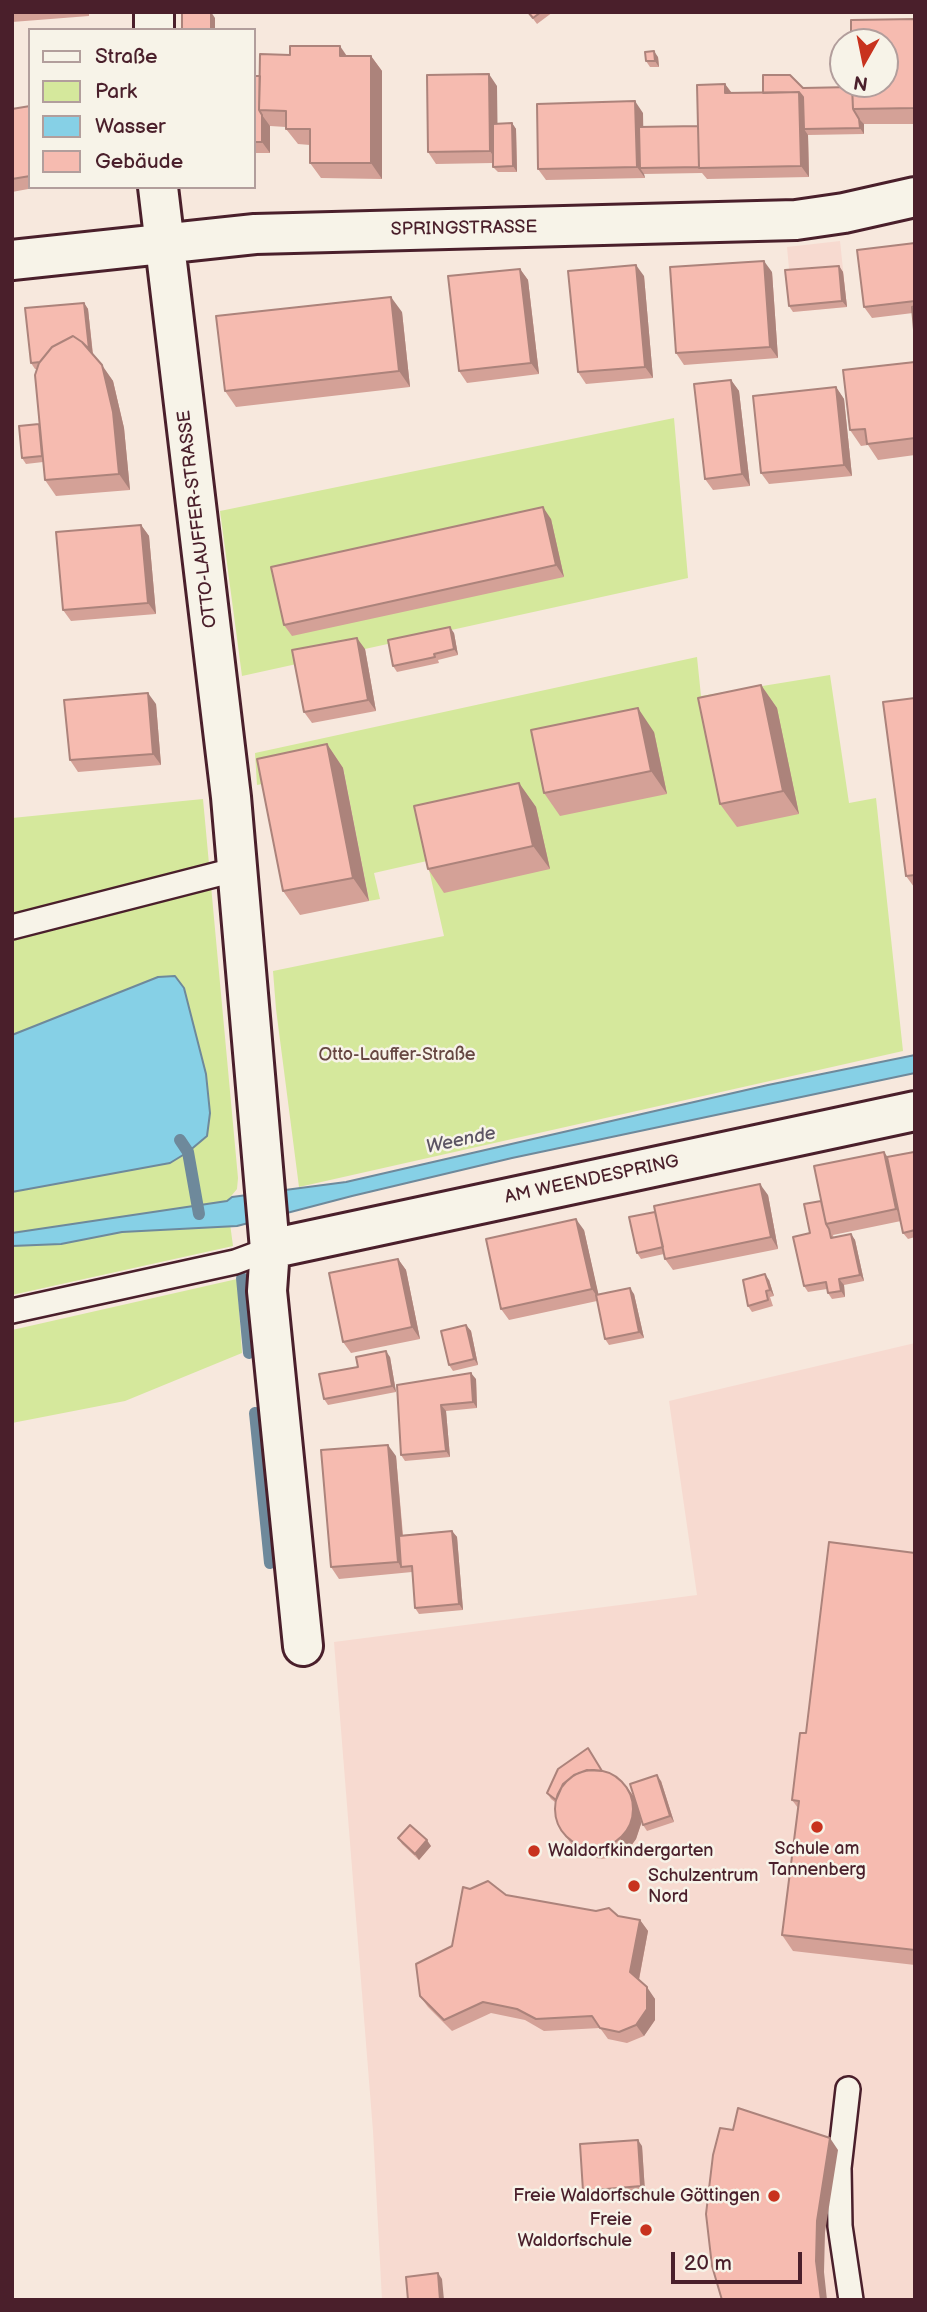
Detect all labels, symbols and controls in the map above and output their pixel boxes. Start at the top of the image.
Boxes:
legend [28,28,256,189]
north arrow [829,28,899,98]
text: Straße [95,44,157,69]
text: N [852,70,870,95]
text: Park [95,79,137,104]
text: Wasser [95,114,166,139]
text: Gebäude [95,149,183,174]
street label: SPRINGSTRASSE [391,217,537,241]
street label: OTTO-LAUFFER-STRASSE [174,409,222,629]
park label: Otto-Lauffer-Straße [319,1044,475,1066]
water label: Weende [424,1122,498,1160]
street label: AM WEENDESPRING [503,1151,681,1209]
marker: Schule am Tannenberg [809,1819,825,1835]
place label: Schule am Tannenberg [768,1838,866,1881]
place label: Waldorfkindergarten [548,1840,713,1862]
marker: Waldorfkindergarten [526,1843,542,1859]
place label: Schulzentrum Nord [648,1865,758,1908]
marker: Schulzentrum Nord [626,1878,642,1894]
place label: Freie Waldorfschule Göttingen [513,2185,760,2207]
marker: Freie Waldorfschule Göttingen [766,2188,782,2204]
place label: Freie Waldorfschule [517,2209,632,2252]
marker: Freie Waldorfschule [638,2222,654,2238]
scale bar [675,2238,806,2282]
text: 20 m [684,2251,732,2276]

